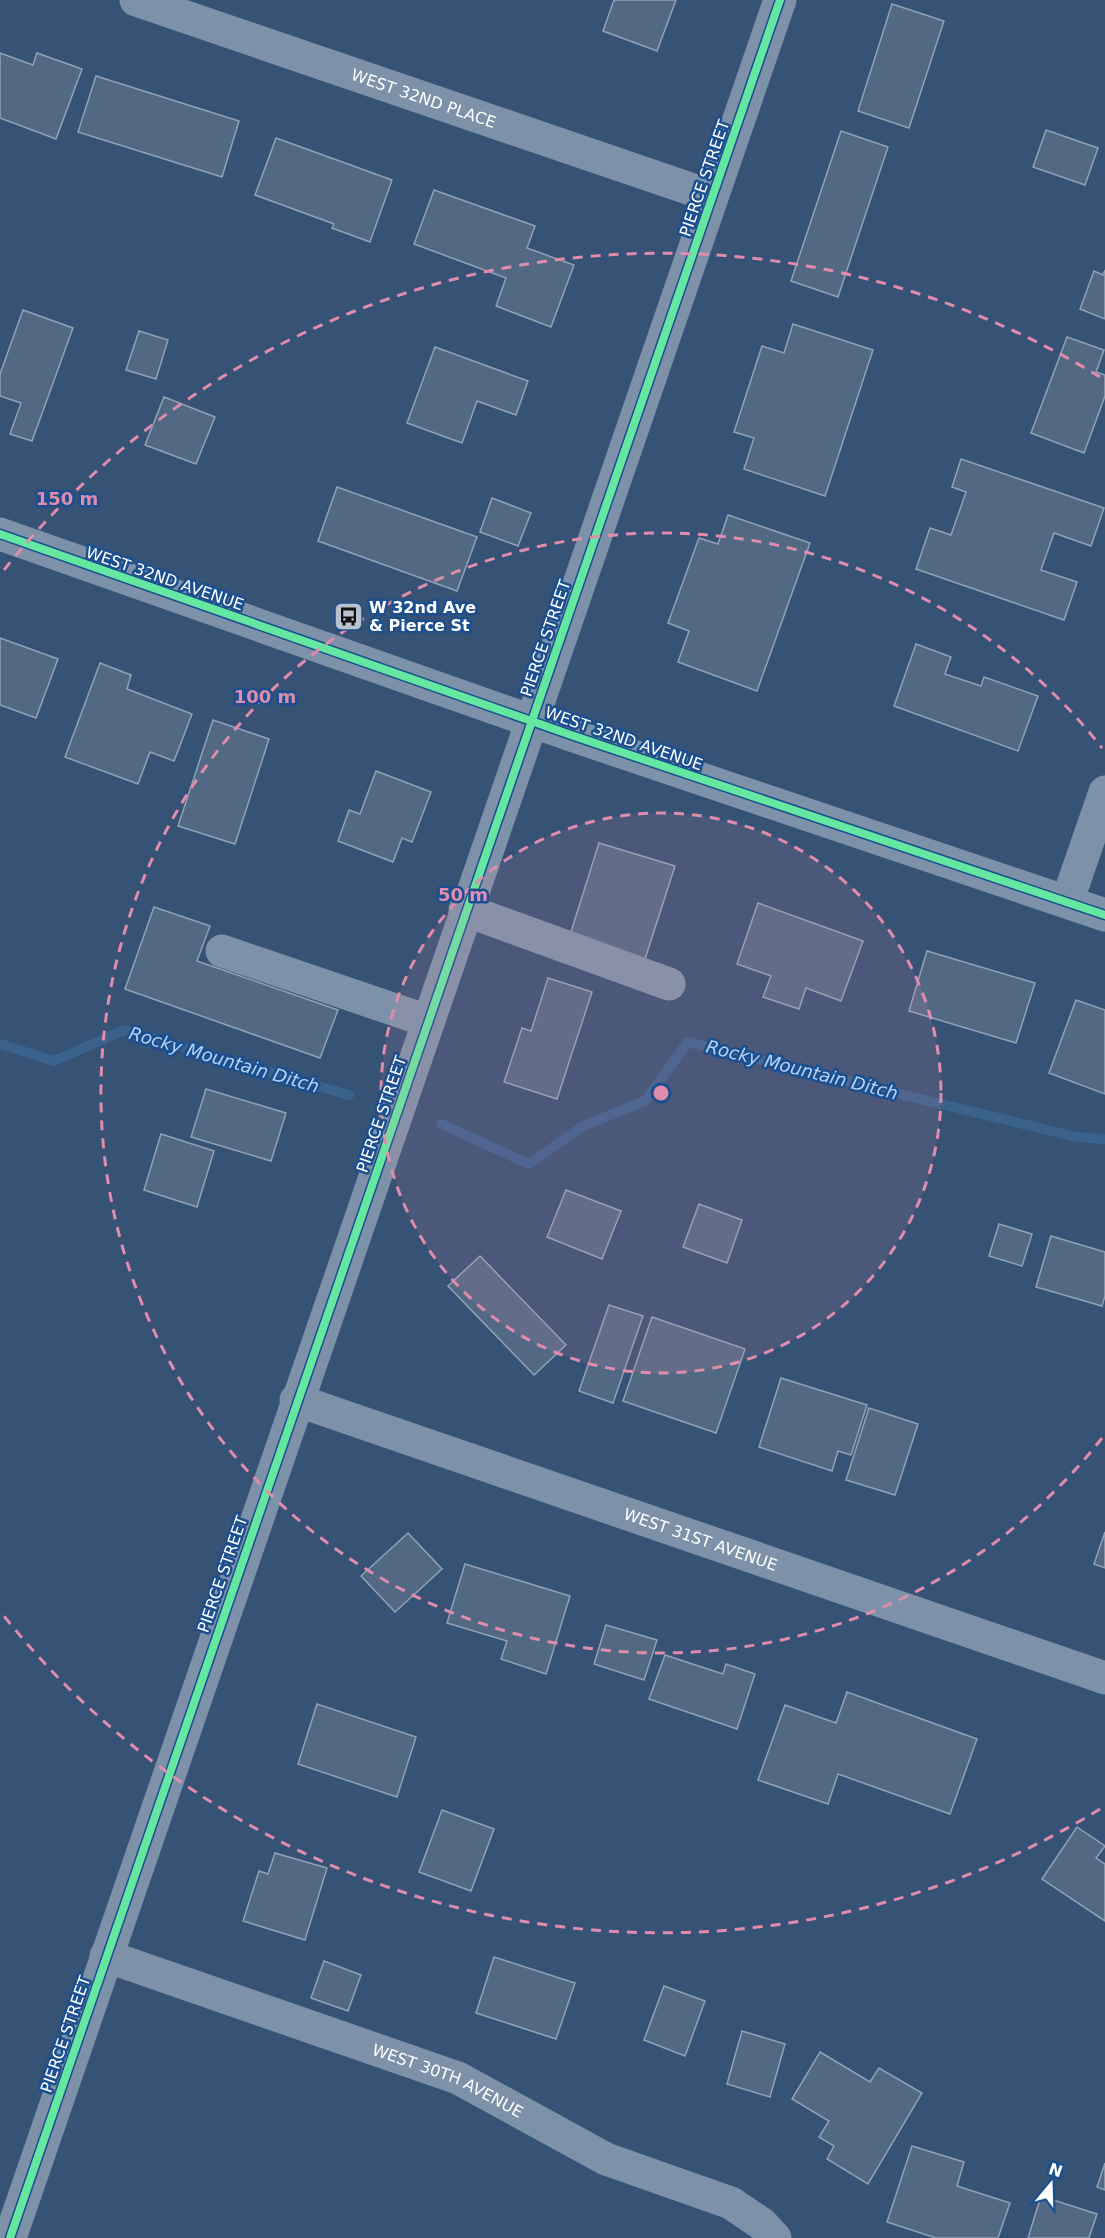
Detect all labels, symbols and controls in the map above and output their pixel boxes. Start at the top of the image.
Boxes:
street label: WEST 32ND PLACE [349,65,498,132]
street label: PIERCE STREET [676,117,733,239]
text: 150 m [36,488,98,509]
street label: WEST 32ND AVENUE [84,543,246,614]
street label: PIERCE STREET [517,577,574,699]
place label: W 32nd Ave & Pierce St [369,598,476,635]
bus stop icon: W 32nd Ave & Pierce St [332,600,364,632]
text: 100 m [234,686,296,707]
street label: WEST 32ND AVENUE [543,703,705,774]
text: 50 m [438,884,488,905]
water label: Rocky Mountain Ditch [127,1022,322,1097]
water label: Rocky Mountain Ditch [704,1035,900,1104]
street label: PIERCE STREET [353,1053,410,1175]
centre of rings [651,1083,671,1103]
street label: WEST 31ST AVENUE [621,1504,780,1575]
street label: PIERCE STREET [194,1513,251,1635]
street label: PIERCE STREET [37,1973,94,2095]
street label: WEST 30TH AVENUE [370,2040,526,2122]
north arrow [1021,2154,1081,2214]
text: N [1046,2159,1065,2181]

